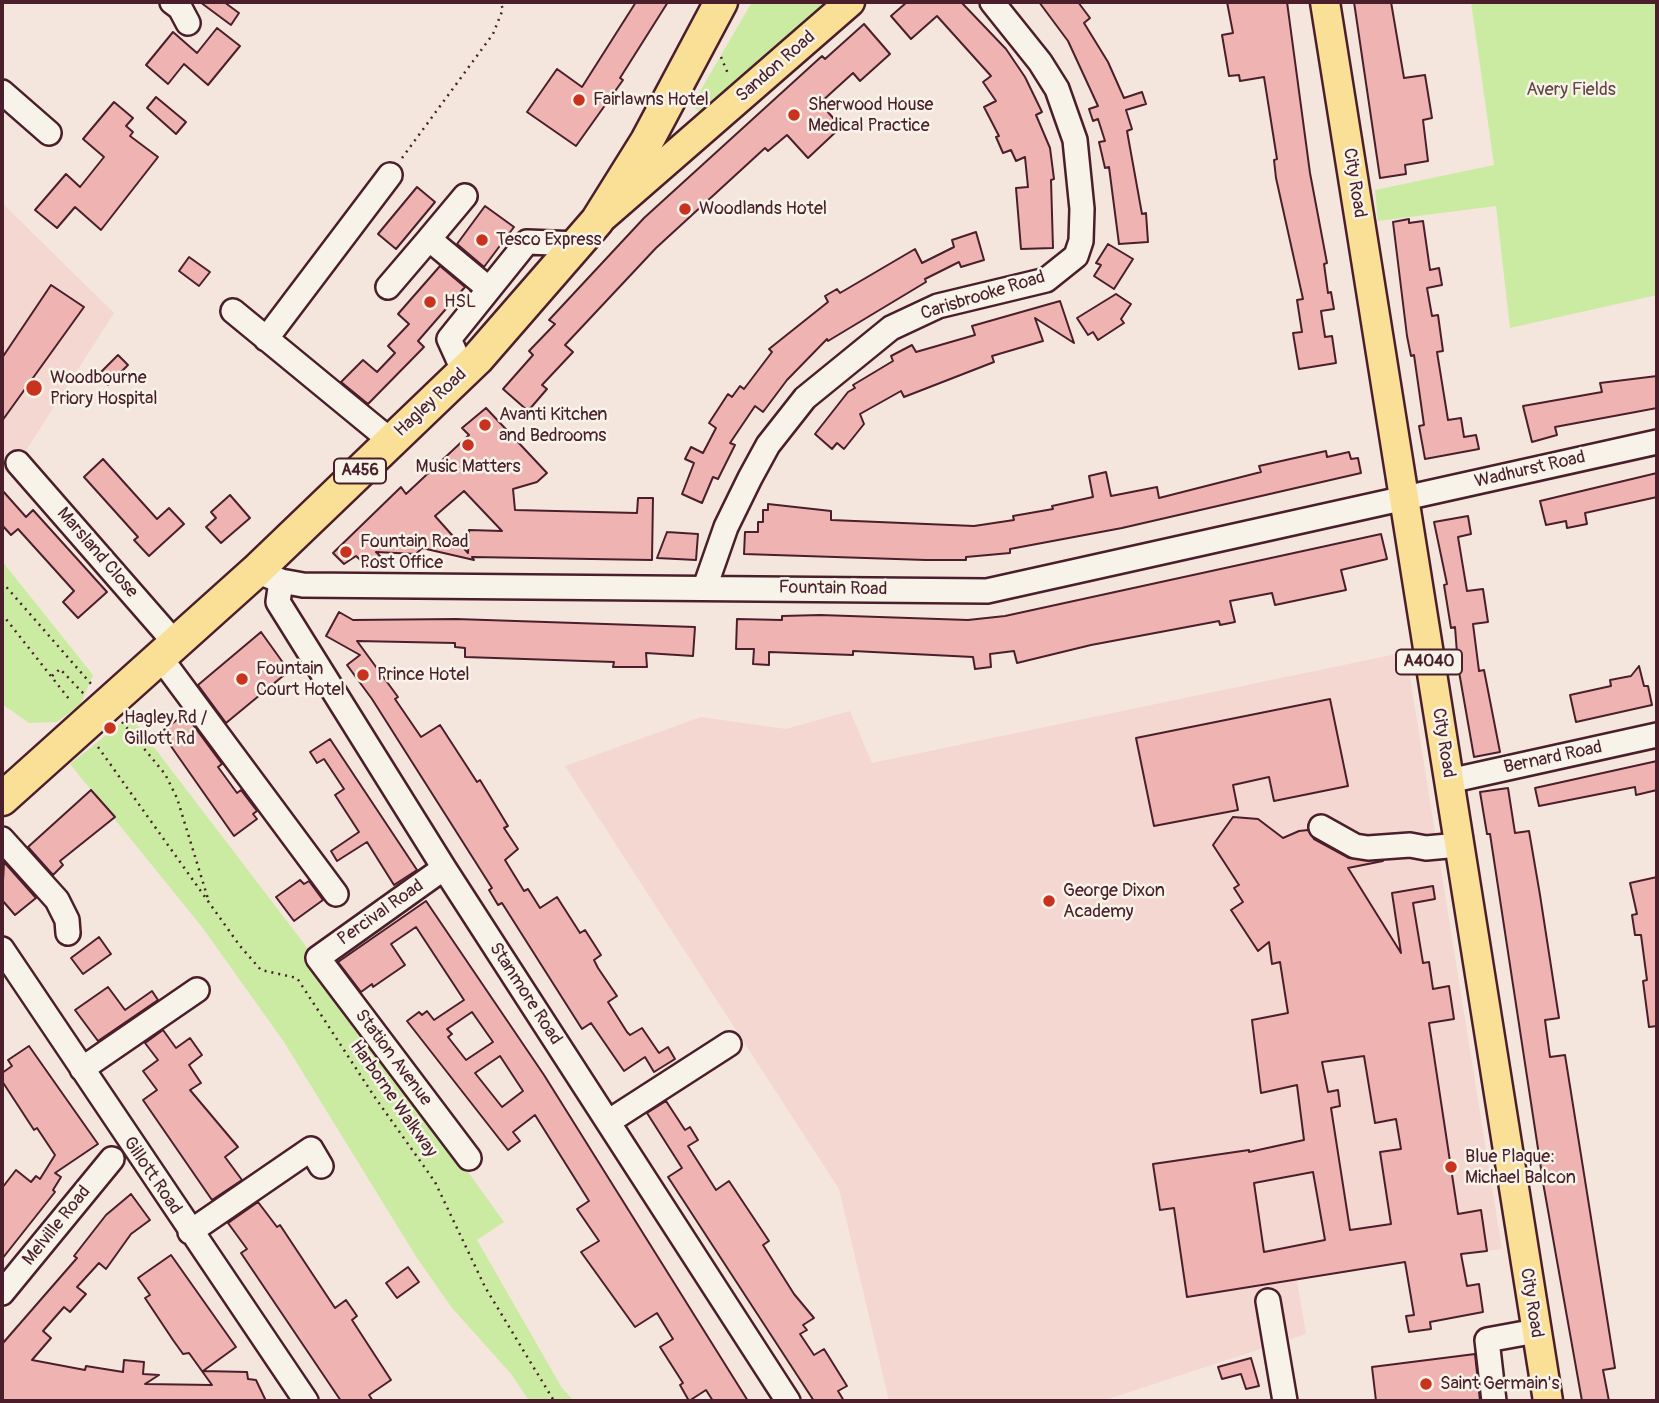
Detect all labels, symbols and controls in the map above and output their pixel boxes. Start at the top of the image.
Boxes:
street label: Sandon Road [732,27,820,107]
park label: Avery Fields [1526,79,1616,101]
place label: Fairlawns Hotel [593,89,709,111]
marker: Fairlawns Hotel [571,92,587,108]
place label: Sherwood House Medical Practice [808,94,933,136]
marker: Sherwood House Medical Practice [786,107,802,123]
street label: City Road [1338,147,1370,219]
place label: Woodlands Hotel [699,198,827,220]
marker: Woodlands Hotel [677,201,693,217]
place label: Tesco Express [496,229,602,251]
marker: Tesco Express [474,232,490,248]
street label: Carisbrooke Road [918,267,1048,325]
place label: HSL [444,291,476,313]
marker: HSL [422,294,438,310]
street label: Hagley Road [390,364,472,442]
place label: Woodbourne Priory Hospital [50,367,158,410]
marker: Woodbourne Priory Hospital [24,378,44,398]
place label: Avanti Kitchen and Bedrooms [499,404,608,446]
marker: Avanti Kitchen and Bedrooms [477,417,493,433]
marker: Music Matters [460,437,476,453]
street label: Wadhurst Road [1473,447,1587,493]
place label: Music Matters [416,456,520,478]
road number: A456 [334,458,386,484]
street label: Marsland Close [52,503,142,603]
place label: Fountain Road Post Office [360,531,469,574]
marker: Fountain Road Post Office [338,544,354,560]
street label: Fountain Road [778,577,888,601]
road number: A4040 [1396,650,1462,674]
place label: Fountain Court Hotel [256,658,345,700]
place label: Prince Hotel [377,664,470,686]
marker: Prince Hotel [355,667,371,683]
marker: Fountain Court Hotel [234,671,250,687]
place label: Hagley Rd / Gillott Rd [124,707,207,750]
street label: City Road [1427,707,1459,779]
marker: Hagley Rd / Gillott Rd [102,720,118,736]
street label: Bernard Road [1502,737,1604,779]
street label: Percival Road [334,875,428,951]
place label: George Dixon Academy [1063,880,1165,922]
marker: George Dixon Academy [1041,893,1057,909]
street label: Stanmore Road [484,939,566,1049]
street label: Station Avenue [350,1006,436,1110]
street label: Harborne Walkway [345,1036,441,1162]
street label: Gillott Road [118,1133,186,1219]
place label: Blue Plaque: Michael Balcon [1465,1146,1576,1188]
marker: Blue Plaque: Michael Balcon [1443,1159,1459,1175]
street label: Melville Road [18,1182,96,1270]
street label: City Road [1515,1267,1547,1339]
place label: Saint Germain's [1440,1373,1559,1395]
marker: Saint Germain's [1418,1376,1434,1392]

